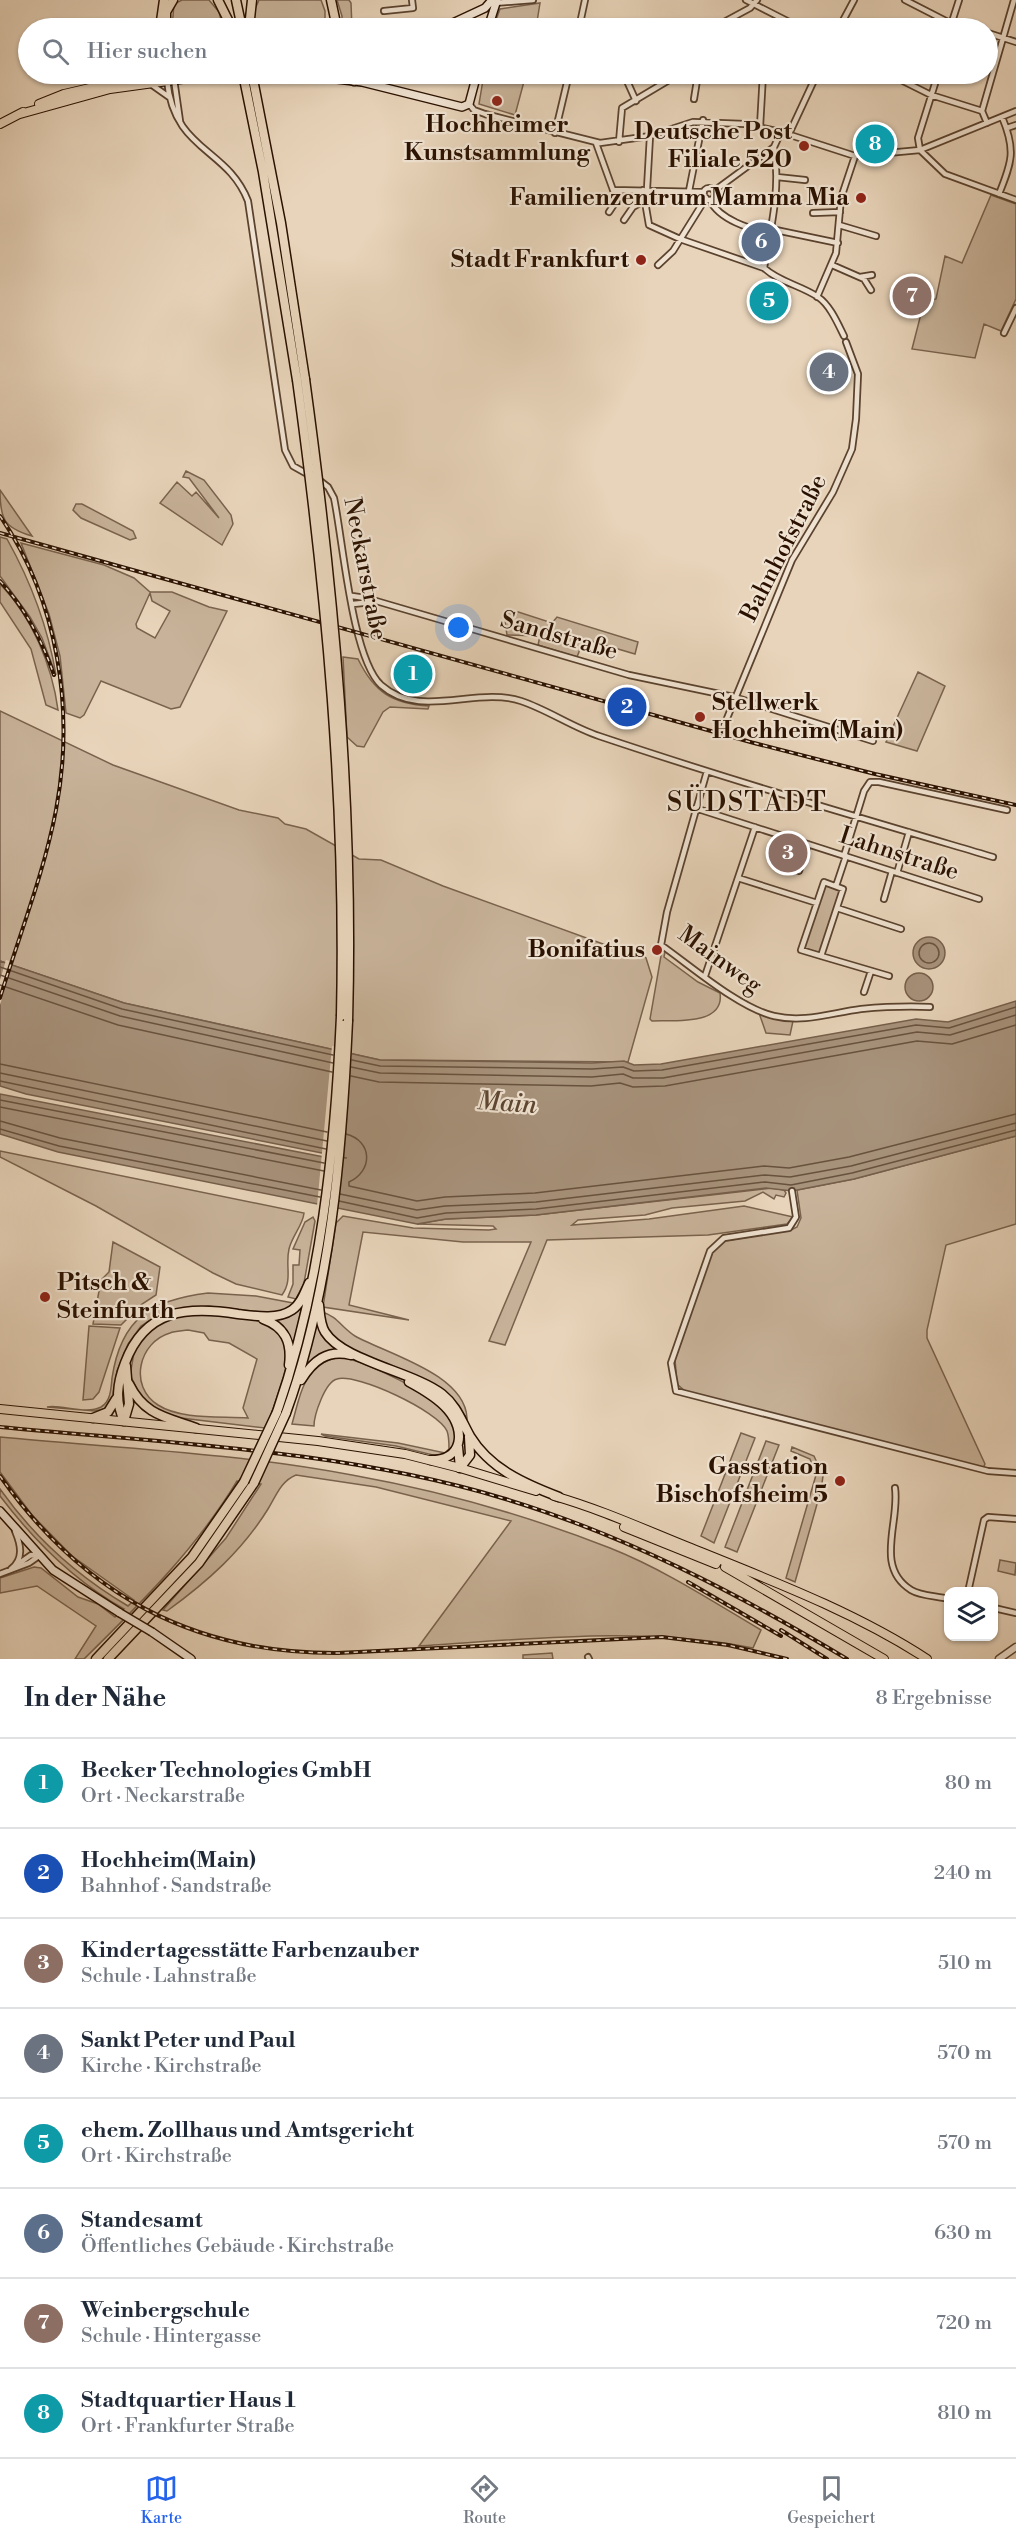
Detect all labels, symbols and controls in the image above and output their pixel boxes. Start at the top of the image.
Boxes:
search box [18,18,998,84]
icon: search [39,35,72,68]
text: Hier suchen [87,38,207,65]
marker: Hochheimer Kunstsammlung [490,94,504,108]
place label: Hochheimer Kunstsammlung [404,110,591,168]
place label: Deutsche Post Filiale 520 [634,117,792,175]
pin: 8 [856,122,894,166]
marker: Deutsche Post Filiale 520 [797,139,811,153]
place label: Familienzentrum Mamma Mia [509,183,850,213]
marker: Familienzentrum Mamma Mia [854,191,868,205]
pin: 6 [742,220,780,264]
place label: Stadt Frankfurt [451,245,630,275]
marker: Stadt Frankfurt [634,253,648,267]
pin: 7 [892,274,932,318]
pin: 5 [750,278,788,324]
pin: 4 [810,350,848,394]
street label: Bahnhofstraße [734,469,834,627]
street label: Neckarstraße [336,495,394,643]
street label: Sandstraße [497,605,621,667]
your location [444,613,473,642]
pin: 1 [394,652,432,696]
pin: 2 [608,684,646,730]
place label: Stellwerk Hochheim(Main) [712,688,903,746]
marker: Stellwerk Hochheim(Main) [693,710,707,724]
district label: SÜDSTADT [667,784,827,820]
street label: Lahnstraße [835,821,963,887]
pin: 3 [768,830,808,876]
street label: Mainweg [672,919,768,1001]
place label: Bonifatius [528,935,645,965]
marker: Bonifatius [650,943,664,957]
water label: Main [476,1085,538,1121]
place label: Pitsch & Steinfurth [57,1268,175,1326]
marker: Pitsch & Steinfurth [38,1290,52,1304]
place label: Gasstation Bischofsheim 5 [656,1452,828,1510]
marker: Gasstation Bischofsheim 5 [833,1474,847,1488]
map controls [944,1587,998,1641]
button: layers [944,1587,998,1641]
text: In der Nähe [24,1682,166,1714]
text: 8 Ergebnisse [876,1686,992,1711]
text: Becker Technologies GmbH [81,1757,371,1784]
text: 1 [39,1771,48,1796]
text: 80 m [945,1771,992,1796]
text: Ort · Neckarstraße [81,1784,245,1809]
text: Hochheim(Main) [81,1847,256,1874]
text: 2 [37,1861,50,1886]
text: 240 m [934,1861,992,1886]
text: Bahnhof · Sandstraße [81,1874,272,1899]
text: Kindertagesstätte Farbenzauber [81,1937,420,1964]
text: 3 [37,1951,50,1976]
text: 510 m [938,1951,992,1976]
text: Schule · Lahnstraße [81,1964,257,1989]
text: Sankt Peter und Paul [81,2027,295,2054]
text: 4 [37,2041,50,2066]
text: 570 m [937,2041,992,2066]
text: Kirche · Kirchstraße [81,2054,262,2079]
text: ehem. Zollhaus und Amtsgericht [81,2117,414,2144]
text: 5 [37,2131,50,2156]
text: 570 m [937,2131,992,2156]
text: Ort · Kirchstraße [81,2144,232,2169]
text: Standesamt [81,2207,202,2234]
text: 6 [37,2221,50,2246]
text: 630 m [934,2221,992,2246]
text: Öffentliches Gebäude · Kirchstraße [81,2234,394,2259]
text: Weinbergschule [81,2297,250,2324]
text: 7 [38,2311,49,2336]
text: 720 m [936,2311,992,2336]
text: Schule · Hintergasse [81,2324,261,2349]
text: Stadtquartier Haus 1 [81,2387,296,2414]
text: 8 [37,2401,50,2426]
text: 810 m [937,2401,992,2426]
text: Ort · Frankfurter Straße [81,2414,295,2439]
tab: Karte [141,2472,182,2528]
tab: Route [463,2472,506,2528]
tab: Gespeichert [787,2472,875,2528]

